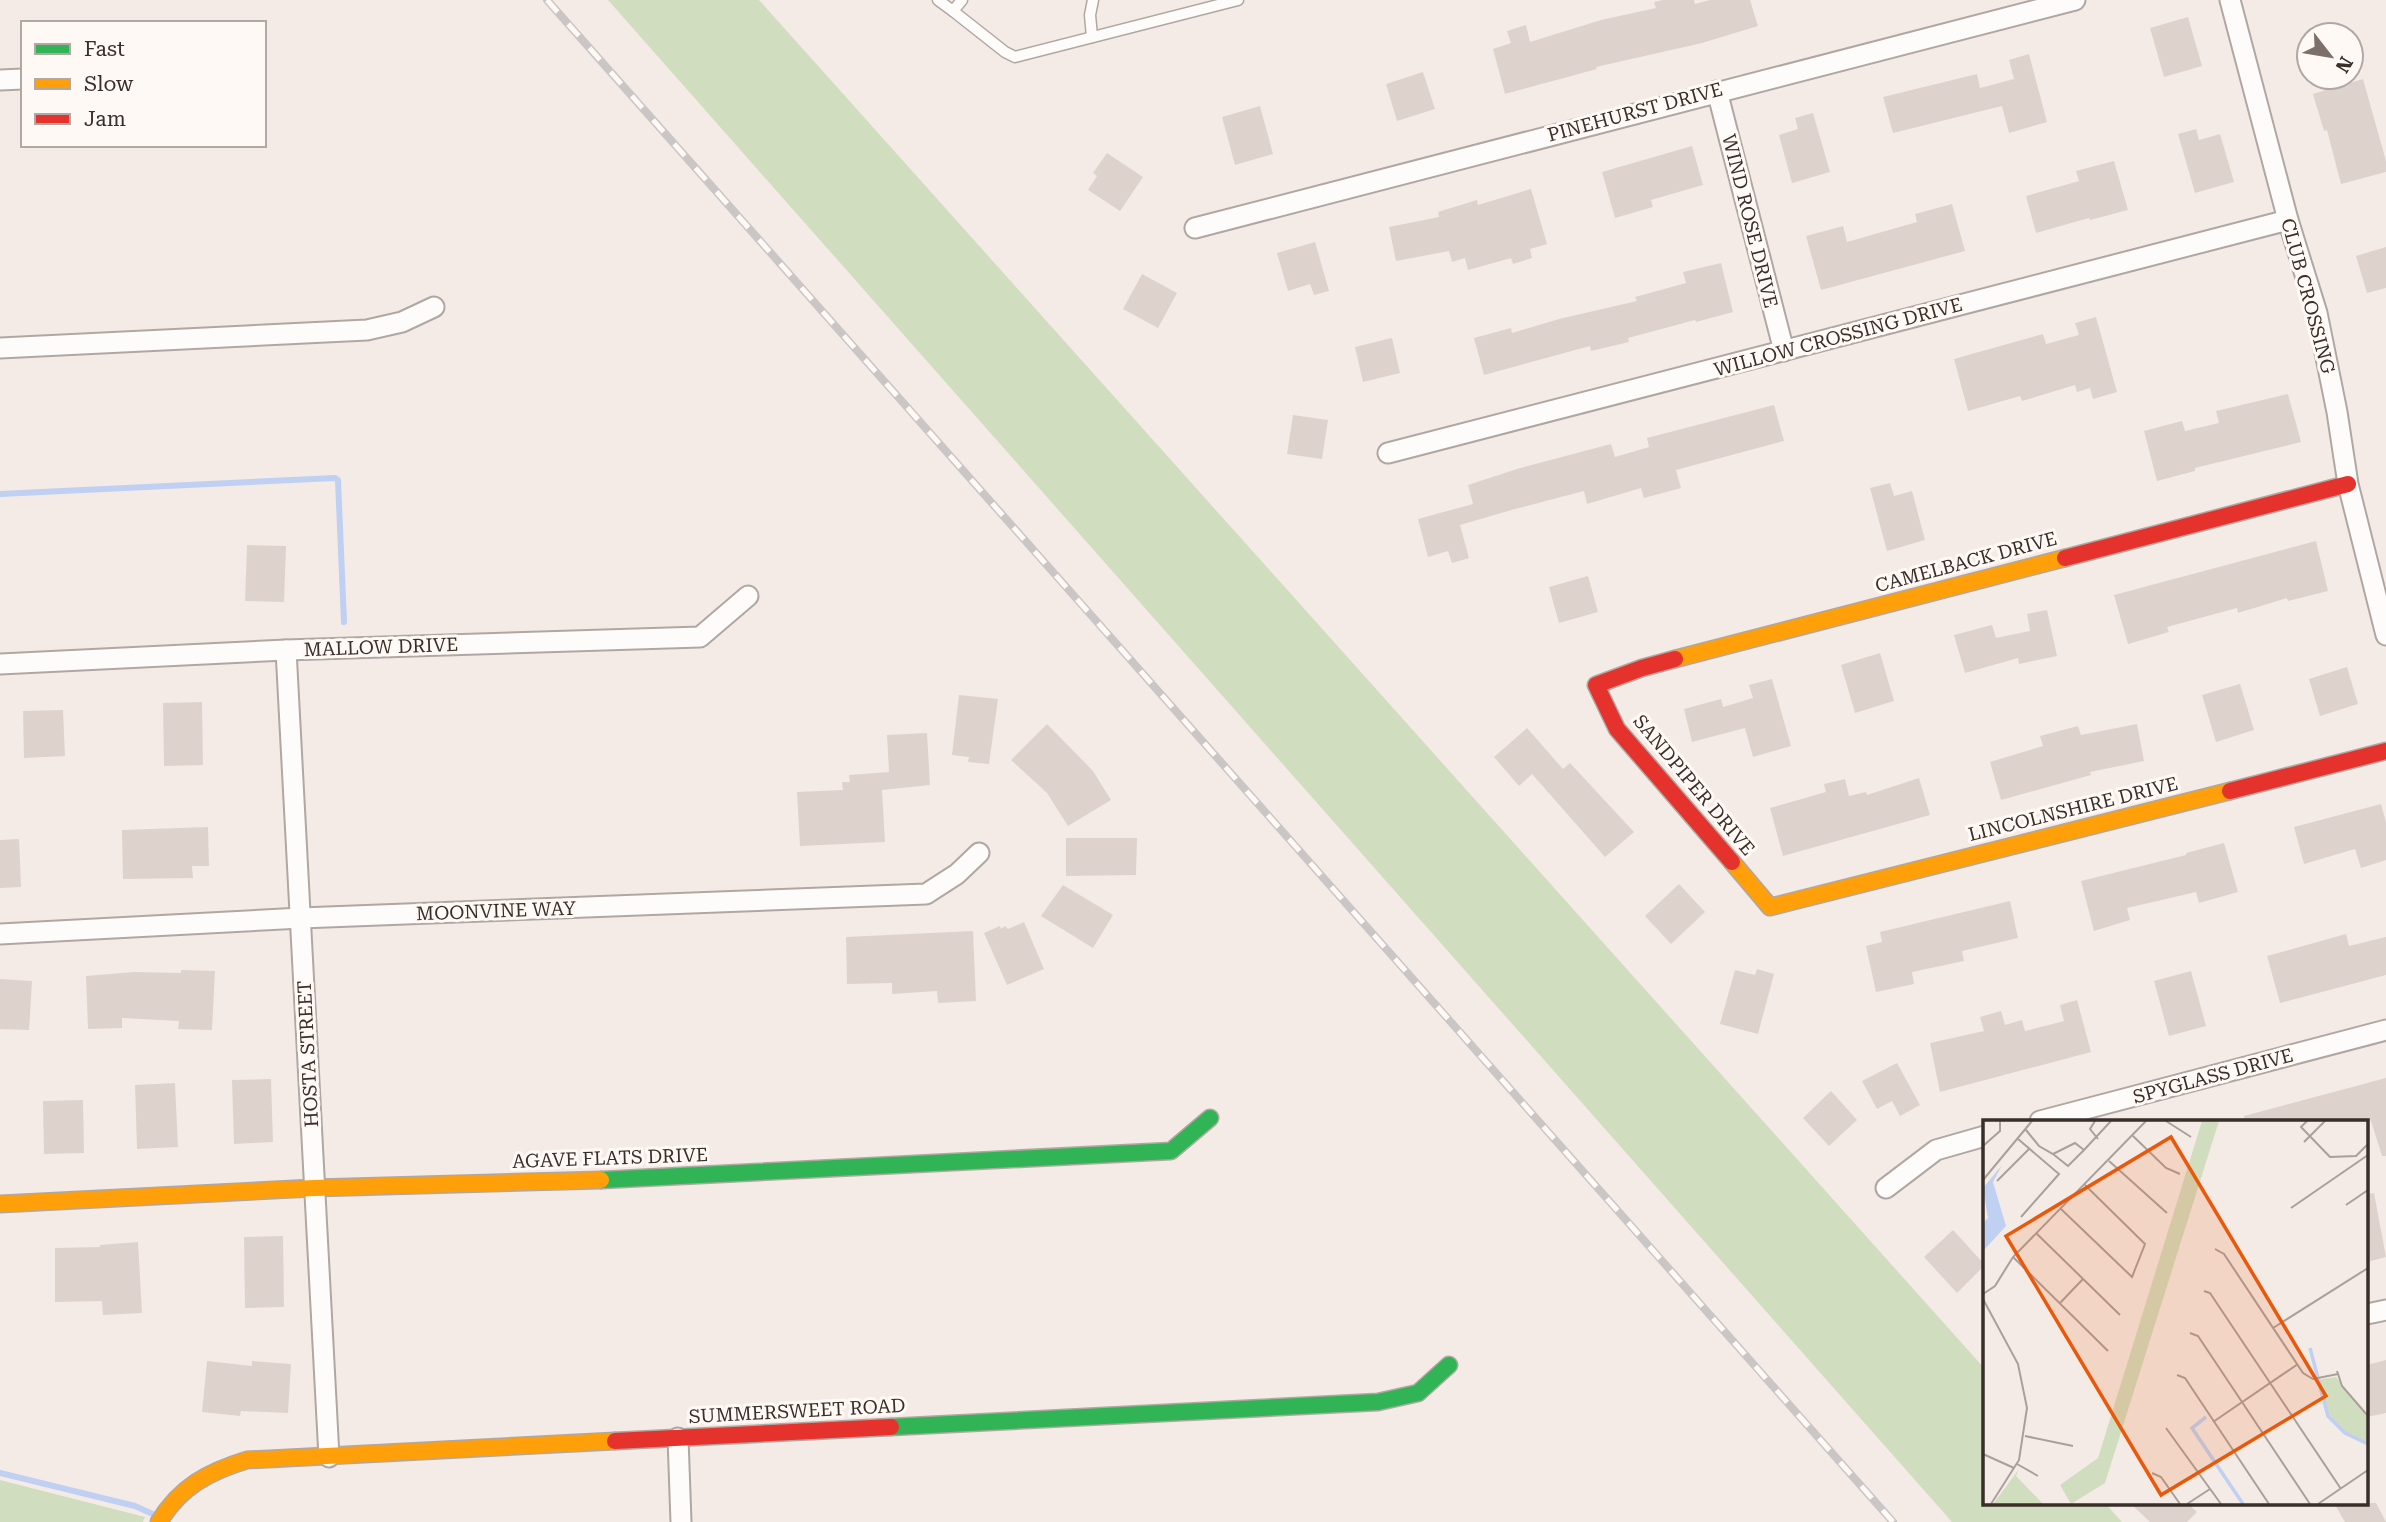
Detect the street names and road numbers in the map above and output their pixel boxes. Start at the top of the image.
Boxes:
street label: PINEHURST DRIVE [1545,78,1725,146]
street label: WIND ROSE DRIVE [1717,132,1783,310]
street label: CLUB CROSSING [2276,216,2340,377]
street label: WILLOW CROSSING DRIVE [1711,293,1965,381]
street label: CAMELBACK DRIVE [1873,527,2059,597]
street label: MALLOW DRIVE [303,633,459,661]
street label: SANDPIPER DRIVE [1628,710,1760,860]
street label: LINCOLNSHIRE DRIVE [1966,772,2180,846]
street label: MOONVINE WAY [416,897,576,925]
street label: HOSTA STREET [293,980,323,1128]
street label: SPYGLASS DRIVE [2130,1044,2296,1108]
street label: AGAVE FLATS DRIVE [512,1143,708,1173]
street label: SUMMERSWEET ROAD [688,1394,906,1428]

